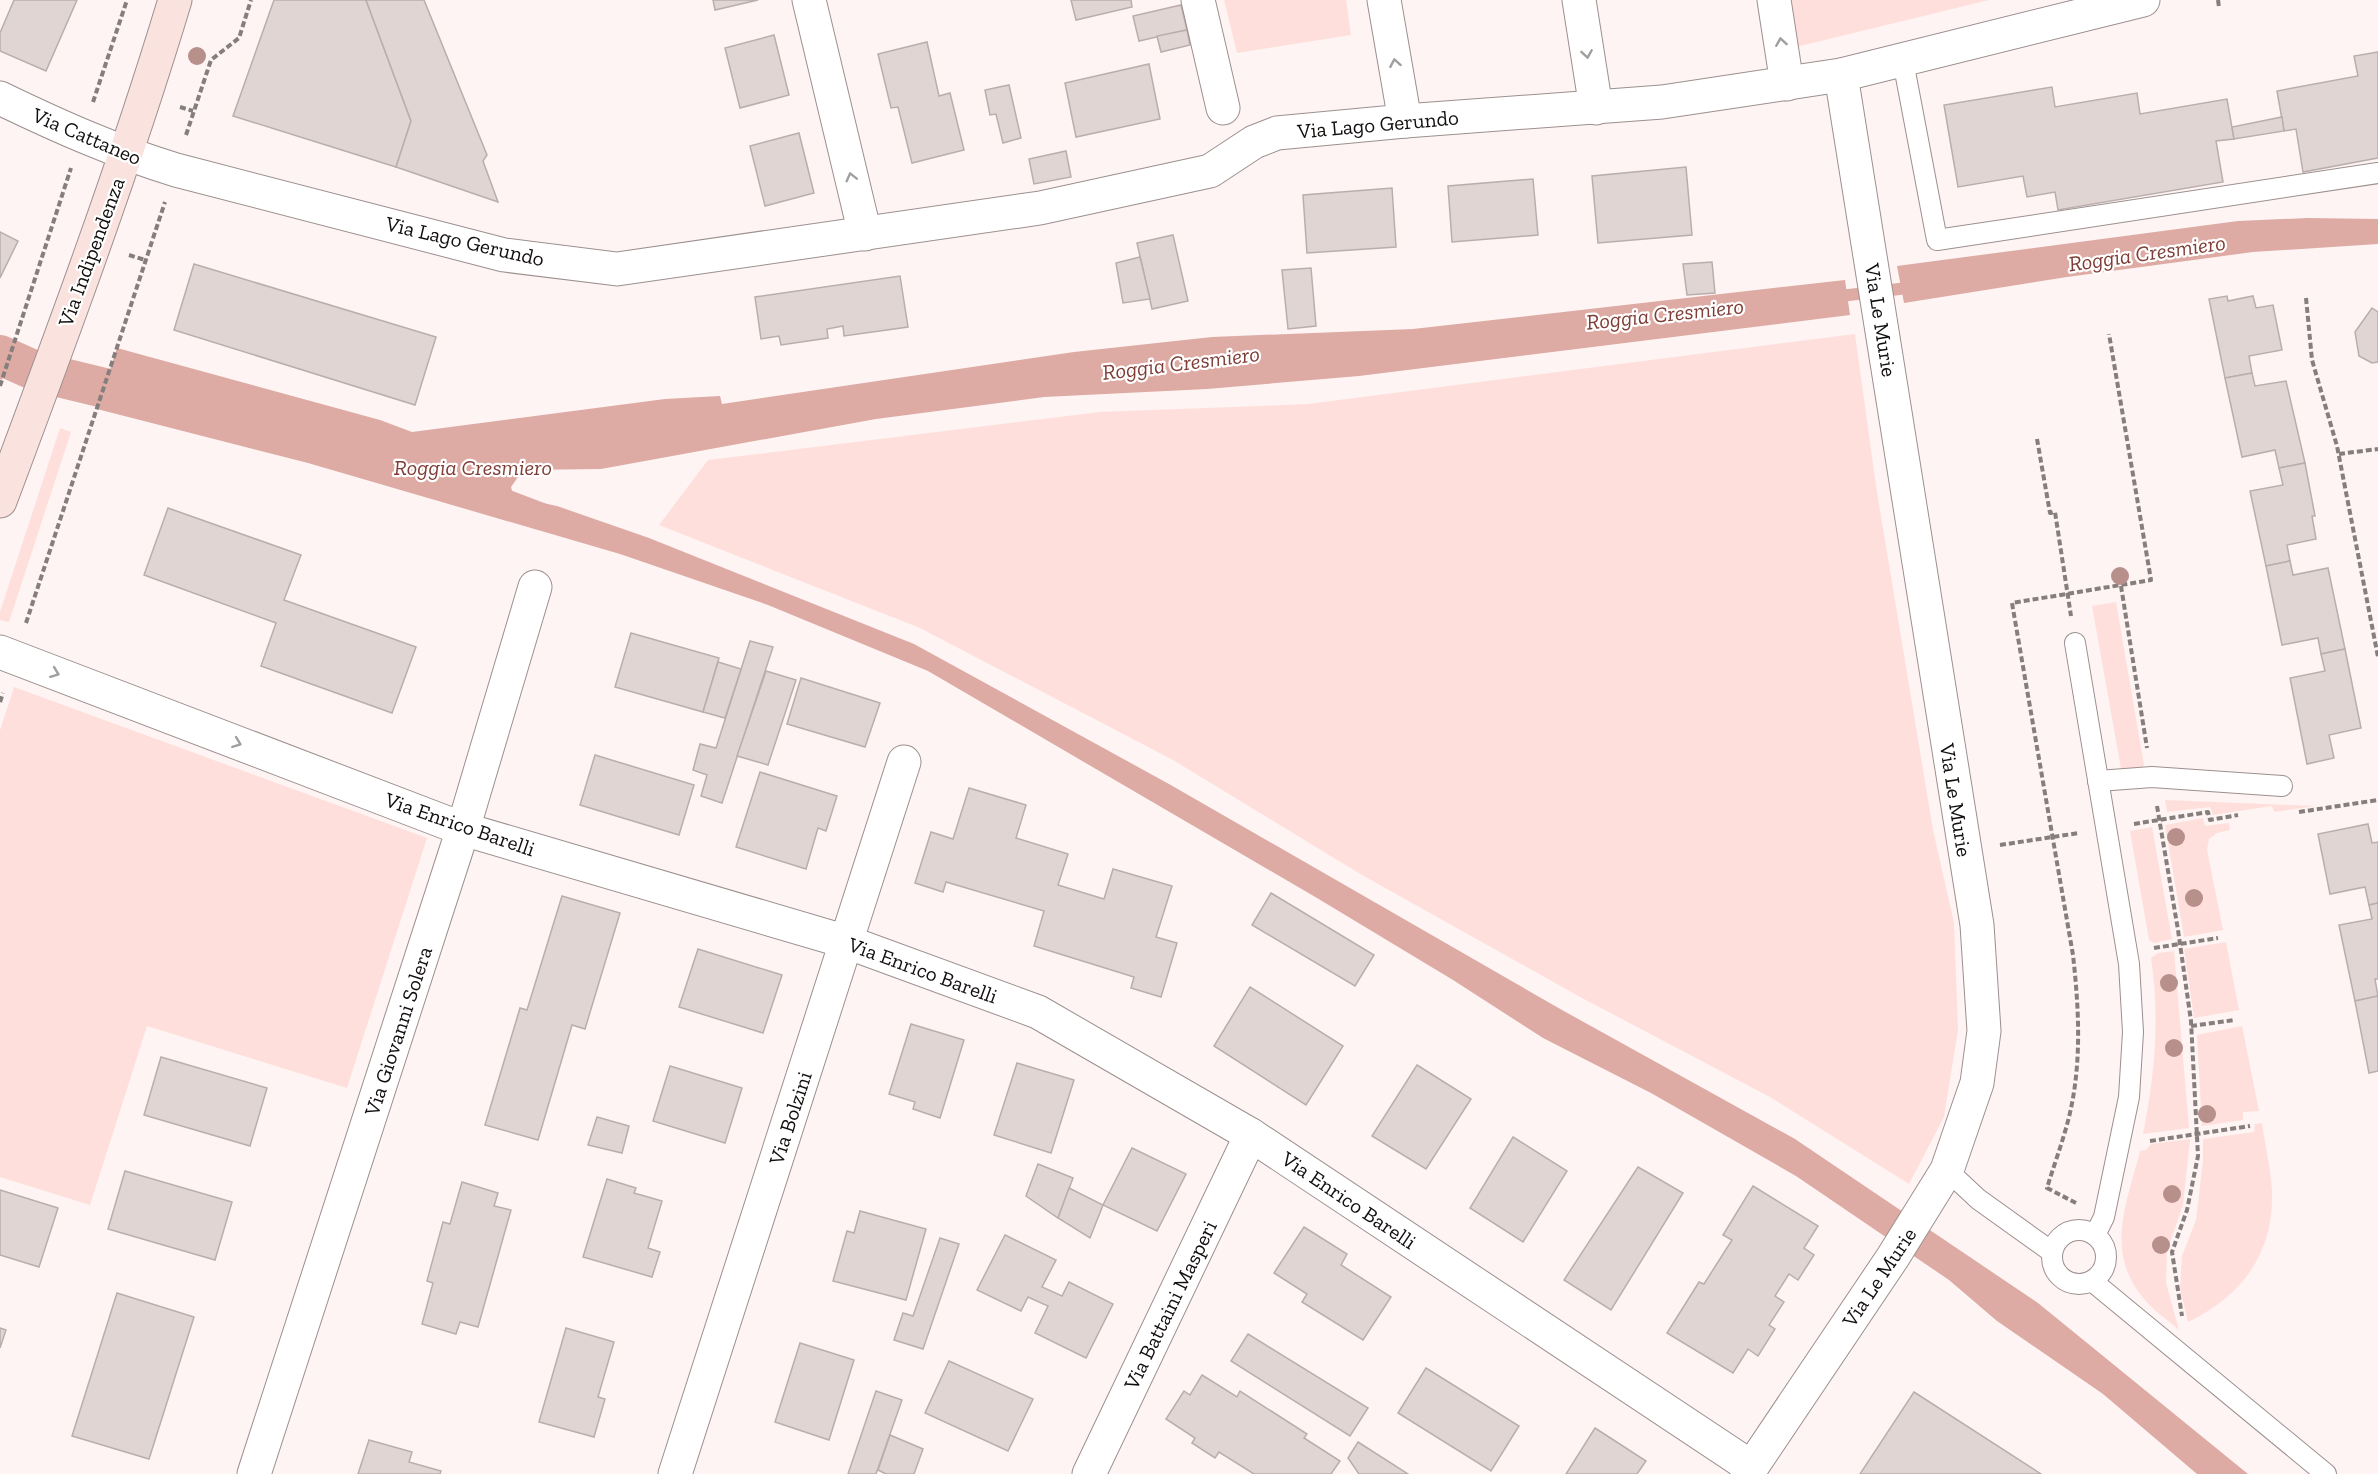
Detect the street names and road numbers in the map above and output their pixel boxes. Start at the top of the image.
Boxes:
street label: Via Cattaneo [28,101,145,170]
street label: Via Lago Gerundo [1295,104,1460,144]
street label: Via Indipendenza [52,174,130,331]
street label: Via Lago Gerundo [382,210,547,271]
street label: Via Le Murie [1860,261,1902,379]
street label: Via Le Murie [1935,741,1977,859]
street label: Via Enrico Barelli [381,786,538,861]
street label: Via Enrico Barelli [844,931,1001,1009]
street label: Via Giovanni Solera [358,943,437,1120]
street label: Via Bolzini [763,1068,817,1169]
street label: Via Enrico Barelli [1276,1145,1421,1254]
street label: Via Battaini Masperi [1118,1216,1222,1394]
street label: Via Le Murie [1836,1222,1921,1332]

